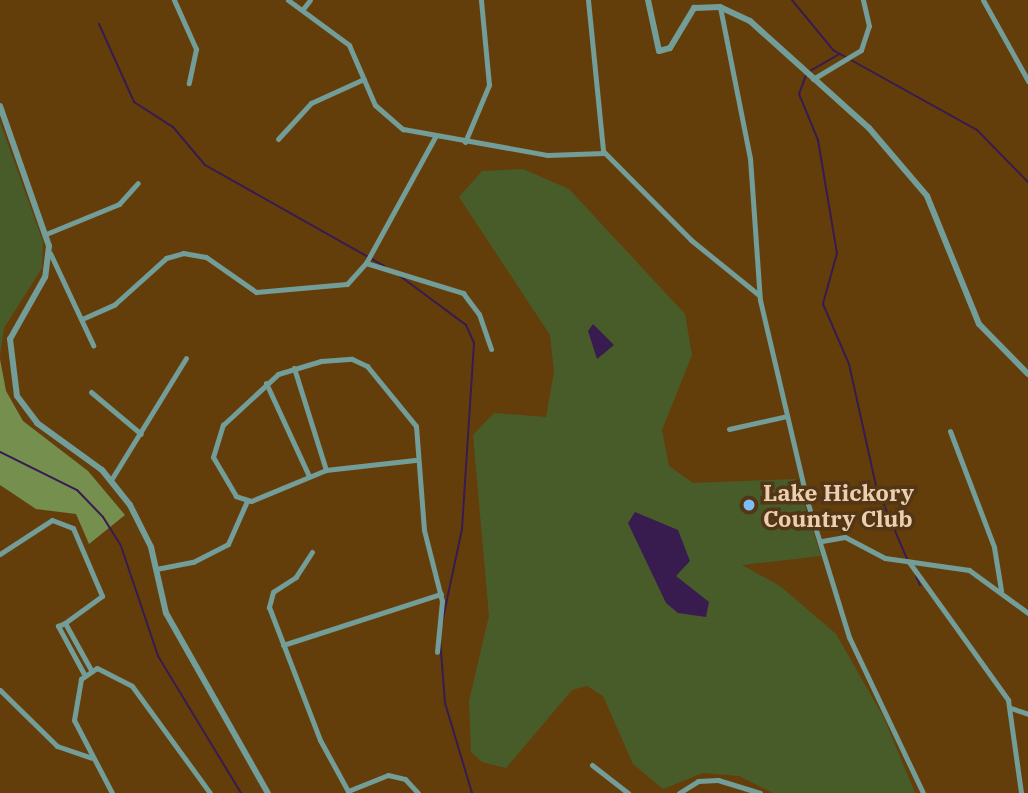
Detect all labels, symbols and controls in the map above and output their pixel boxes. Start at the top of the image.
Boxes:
place label: Lake Hickory Country Club [763,478,914,532]
marker: Lake Hickory Country Club [741,497,757,513]

